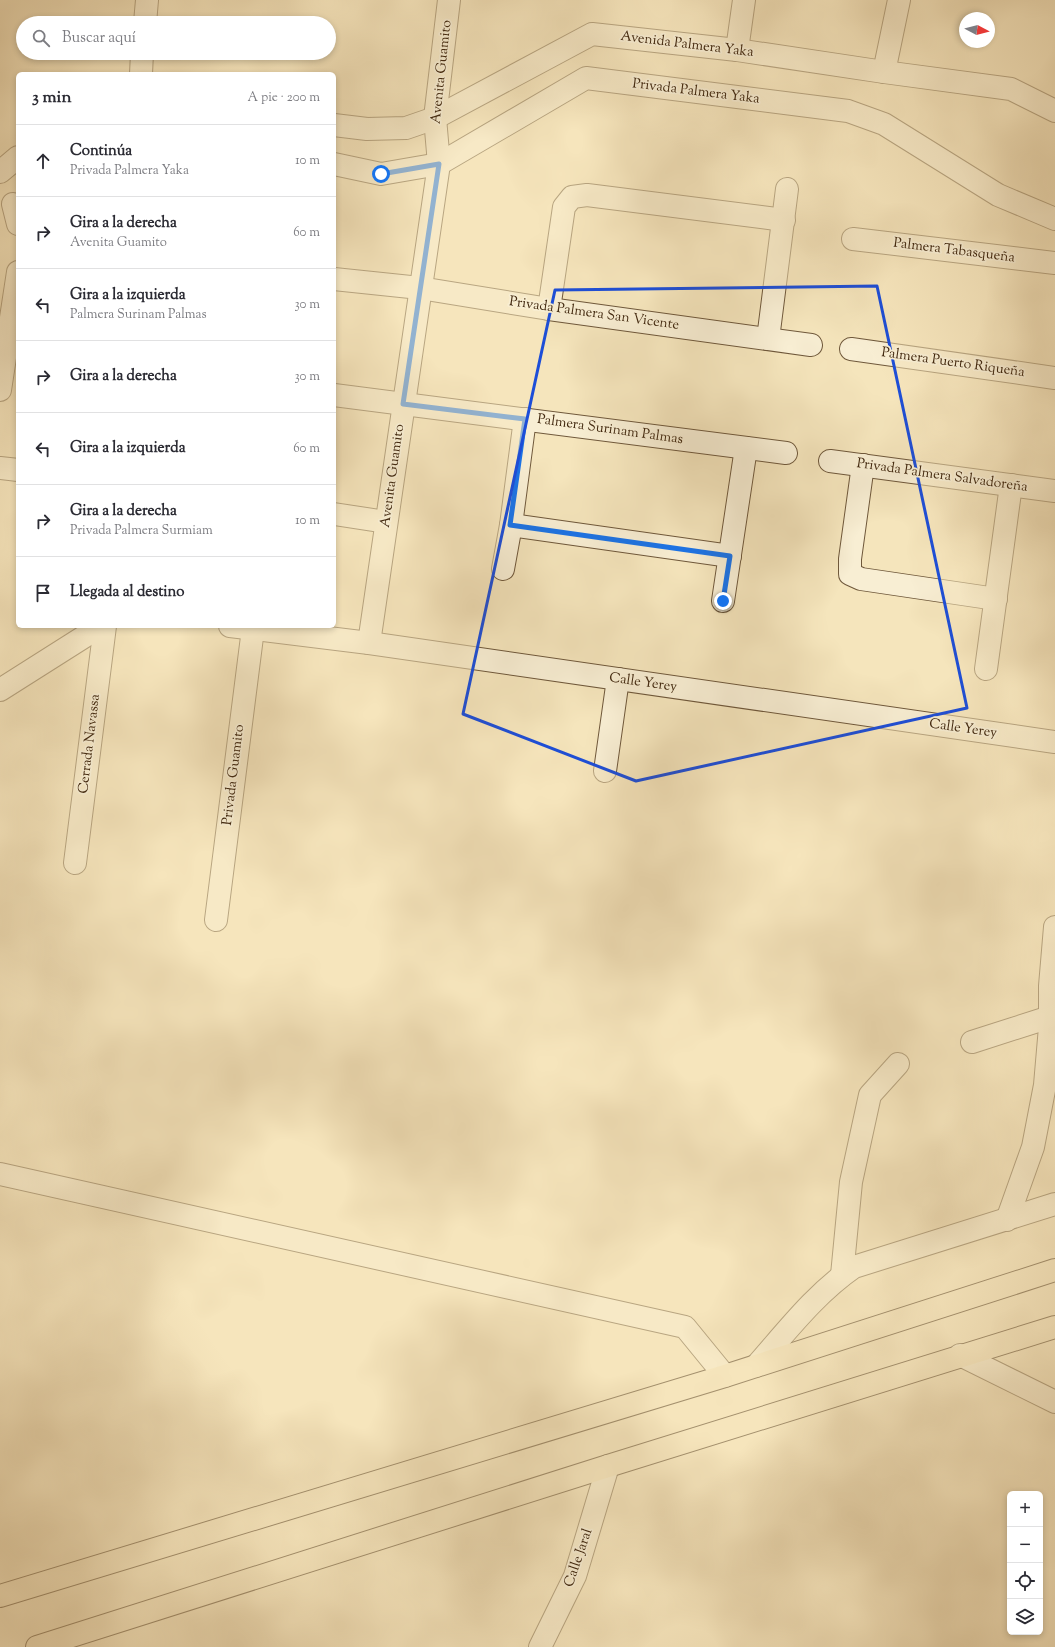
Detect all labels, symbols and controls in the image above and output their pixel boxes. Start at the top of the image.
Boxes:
north arrow [959,12,995,48]
search box [16,16,336,60]
street label: Avenita Guamito [427,19,457,125]
icon: search [30,27,52,49]
street label: Avenida Palmera Yaka [619,27,755,63]
text: Buscar aquí [62,28,136,49]
street label: Privada Palmera Yaka [631,74,761,110]
text: 3 min [32,86,71,110]
text: A pie · 200 m [248,89,320,107]
text: Continúa [70,141,132,162]
icon: ahead [32,150,54,172]
text: 10 m [295,152,320,170]
text: Privada Palmera Yaka [70,162,189,180]
route start [372,165,390,183]
text: Gira a la derecha [70,213,177,234]
icon: right [32,222,54,244]
text: 60 m [293,224,320,242]
text: Avenita Guamito [70,234,167,252]
street label: Palmera Tabasqueña [892,234,1016,268]
text: Gira a la izquierda [70,285,186,306]
street label: Privada Palmera San Vicente [508,292,680,336]
icon: left [32,294,54,316]
text: 30 m [294,296,320,314]
text: Palmera Surinam Palmas [70,306,207,324]
street label: Palmera Puerto Riqueña [880,343,1027,383]
icon: right [32,366,54,388]
text: Gira a la derecha [70,366,177,387]
text: 30 m [294,368,320,386]
street label: Palmera Surinam Palmas [536,410,684,450]
street label: Avenita Guamito [376,423,410,529]
icon: left [32,438,54,460]
text: Gira a la izquierda [70,438,186,459]
text: 60 m [293,440,320,458]
street label: Privada Palmera Salvadoreña [855,454,1029,498]
text: Gira a la derecha [70,501,177,522]
icon: right [32,510,54,532]
text: 10 m [295,512,320,530]
text: Privada Palmera Surmiam [70,522,213,540]
icon: arrive [32,582,54,604]
text: Llegada al destino [70,582,185,603]
route end [714,592,732,610]
street label: Calle Yerey [608,668,678,698]
street label: Cerrada Navassa [74,693,106,795]
street label: Calle Yerey [928,714,998,744]
street label: Privada Guamito [218,723,250,827]
map controls [1007,1491,1043,1635]
button: + [1007,1491,1043,1527]
street label: Calle Jaral [560,1526,598,1590]
button: − [1007,1527,1043,1563]
button: locate [1007,1563,1043,1599]
button: layers [1007,1599,1043,1635]

